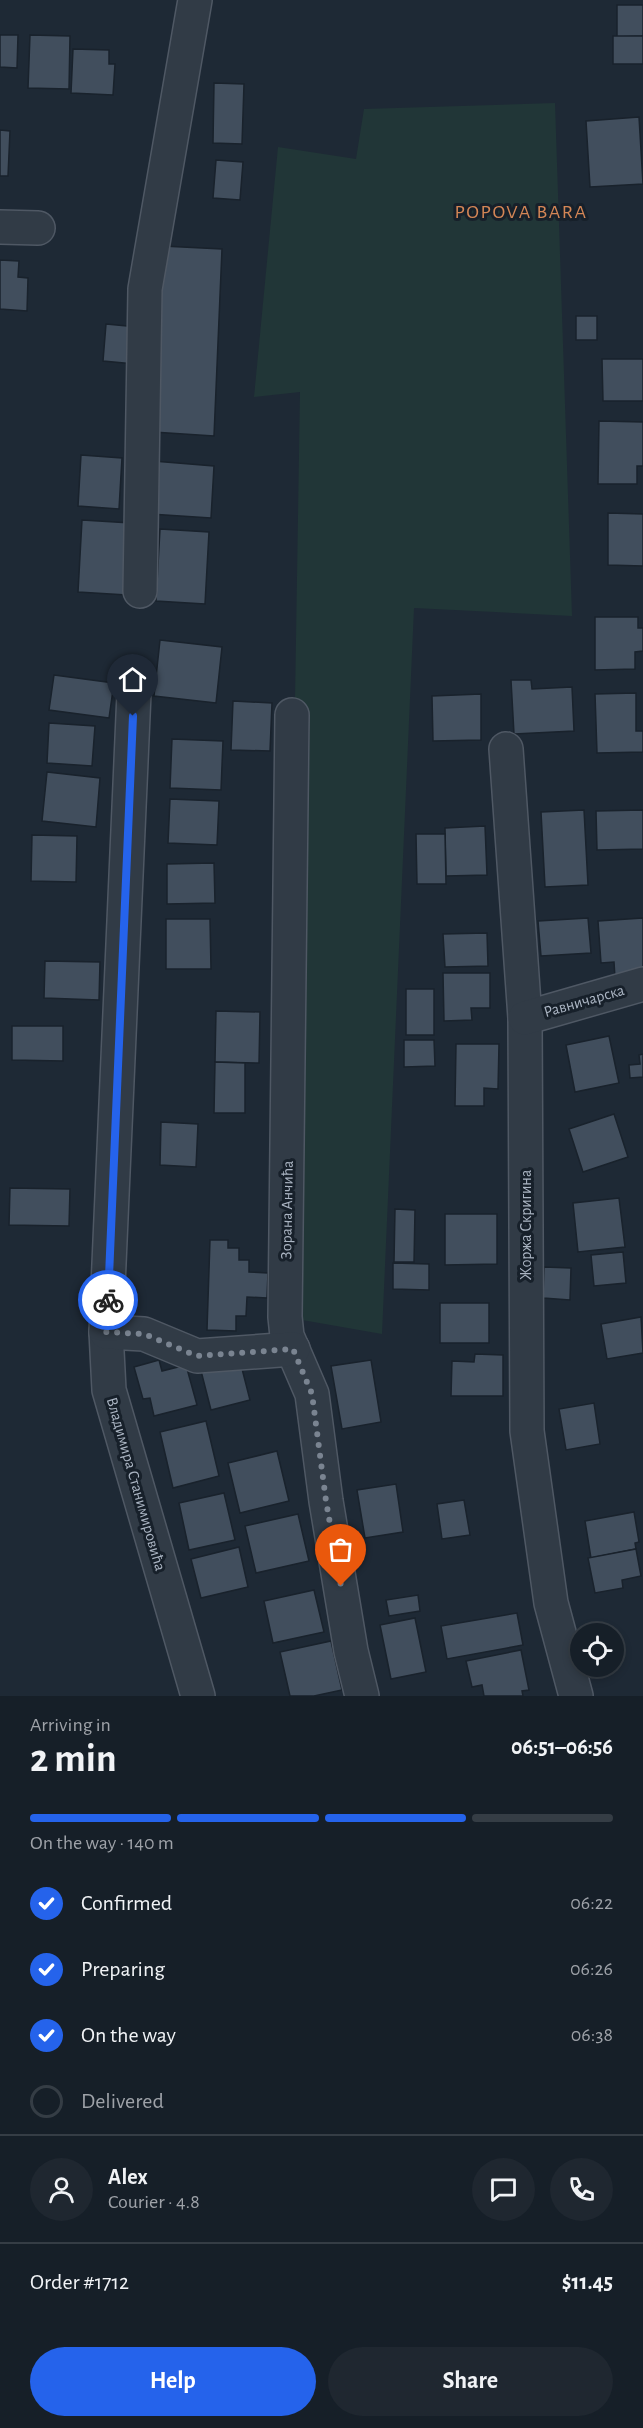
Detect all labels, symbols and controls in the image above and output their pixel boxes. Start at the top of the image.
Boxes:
district label: POPOVA BARA [454,202,588,222]
pin [107,654,158,716]
icon: home [116,663,149,696]
street label: Равничарска [542,982,626,1020]
street label: Зорана Анчића [278,1160,296,1260]
street label: Жоржа Скригина [518,1170,534,1280]
courier [78,1270,138,1330]
icon: bike [92,1284,125,1317]
street label: Владимира Станимировића [104,1395,168,1573]
pin [315,1524,366,1586]
icon: bag [324,1533,357,1566]
map controls [570,1623,624,1677]
button: locate [570,1623,624,1677]
text: Arriving in [30,1715,111,1735]
text: 06:51–06:56 [511,1736,613,1758]
text: 2 min [30,1740,117,1779]
text: On the way · 140 m [30,1833,174,1853]
icon: check [30,1887,63,1920]
text: Confirmed [81,1892,172,1914]
text: 06:22 [570,1893,613,1913]
icon: check [30,1953,63,1986]
text: Preparing [81,1958,165,1980]
text: 06:26 [570,1959,613,1979]
icon: check [30,2019,63,2052]
text: On the way [81,2024,176,2046]
text: 06:38 [571,2025,613,2045]
text: Delivered [81,2090,164,2112]
button: person [30,2158,93,2221]
button: chat [472,2158,535,2221]
button: phone [550,2158,613,2221]
text: Alex [108,2166,148,2188]
text: Courier · 4.8 [108,2192,200,2212]
text: Order #1712 [30,2271,129,2293]
text: $11.45 [562,2271,613,2293]
button: Help [30,2347,316,2416]
button: Share [328,2347,613,2416]

